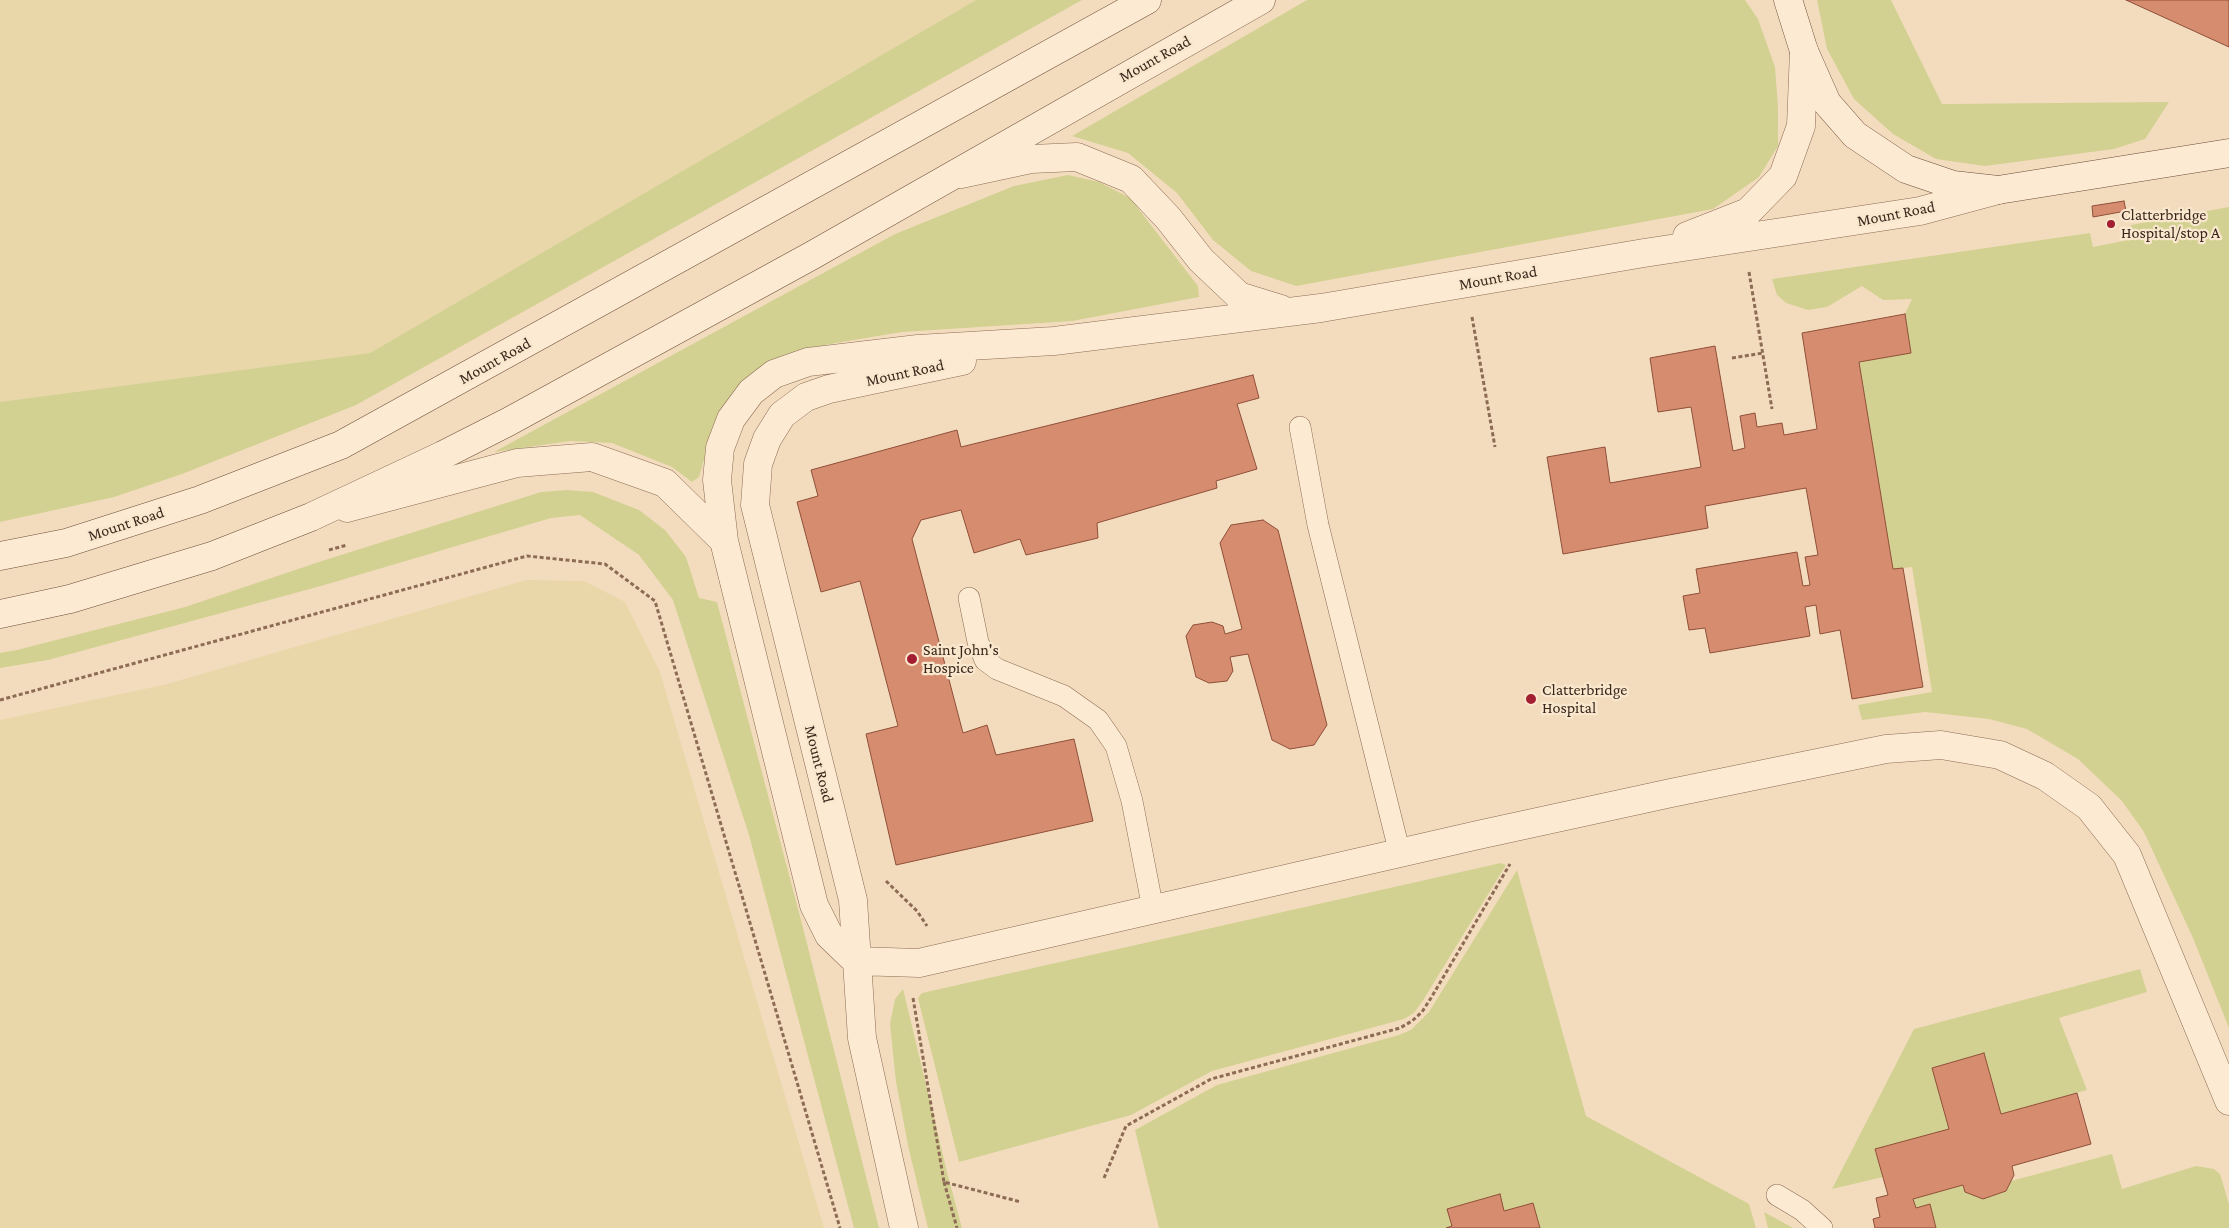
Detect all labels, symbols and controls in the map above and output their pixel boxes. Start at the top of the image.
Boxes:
street label: Mount Road [1116,31,1194,87]
street label: Mount Road [1855,197,1937,231]
place label: Clatterbridge Hospital/stop A [2121,205,2220,243]
marker: Clatterbridge Hospital/stop A [2105,218,2117,230]
street label: Mount Road [1457,262,1539,294]
street label: Mount Road [456,333,534,389]
street label: Mount Road [864,355,946,391]
street label: Mount Road [85,503,167,545]
place label: Saint John's Hospice [923,640,999,678]
marker: Saint John's Hospice [905,652,919,666]
place label: Clatterbridge Hospital [1542,680,1627,718]
marker: Clatterbridge Hospital [1524,692,1538,706]
street label: Mount Road [800,723,838,805]

